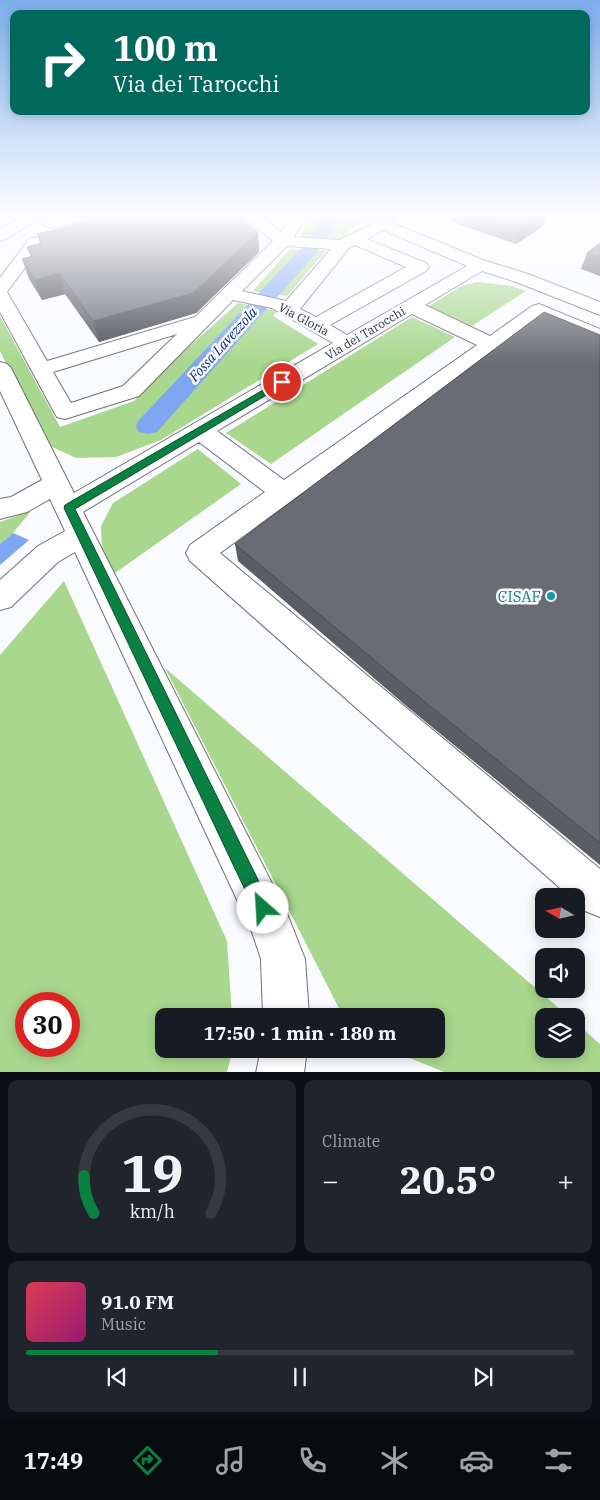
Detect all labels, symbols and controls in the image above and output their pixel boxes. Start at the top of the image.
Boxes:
text: 100 m [113,25,218,71]
icon: right [30,30,95,95]
text: Via dei Tarocchi [113,69,279,98]
street label: Via Gloria [276,299,332,339]
water label: Fossa Lavezzola [184,303,261,386]
street label: Via dei Tarocchi [322,303,408,363]
pin [261,361,303,403]
icon: arrive [268,368,296,396]
place label: CISAF [498,587,541,606]
marker: CISAF [545,590,557,602]
position arrow [236,881,288,933]
north arrow [535,888,585,938]
map controls [535,888,585,1058]
button: sound [535,948,585,998]
speed limit sign: 30 [15,992,80,1057]
button: layers [535,1008,585,1058]
text: 17:50 · 1 min · 180 m [204,1021,396,1045]
text: Climate [322,1131,380,1151]
text: 19 [121,1139,183,1206]
text: 20.5° [400,1155,496,1204]
text: − [322,1162,339,1199]
text: + [557,1162,574,1199]
text: km/h [129,1200,175,1223]
text: 91.0 FM [101,1290,174,1314]
text: Music [101,1314,146,1334]
icon: previous [103,1363,131,1391]
icon: pause [286,1363,314,1391]
icon: next [469,1363,497,1391]
icon: directions [130,1443,165,1478]
icon: music [213,1443,248,1478]
icon: phone [295,1443,330,1478]
icon: climate [377,1443,412,1478]
icon: car [459,1443,494,1478]
icon: filters [541,1443,576,1478]
text: 17:49 [24,1446,83,1475]

